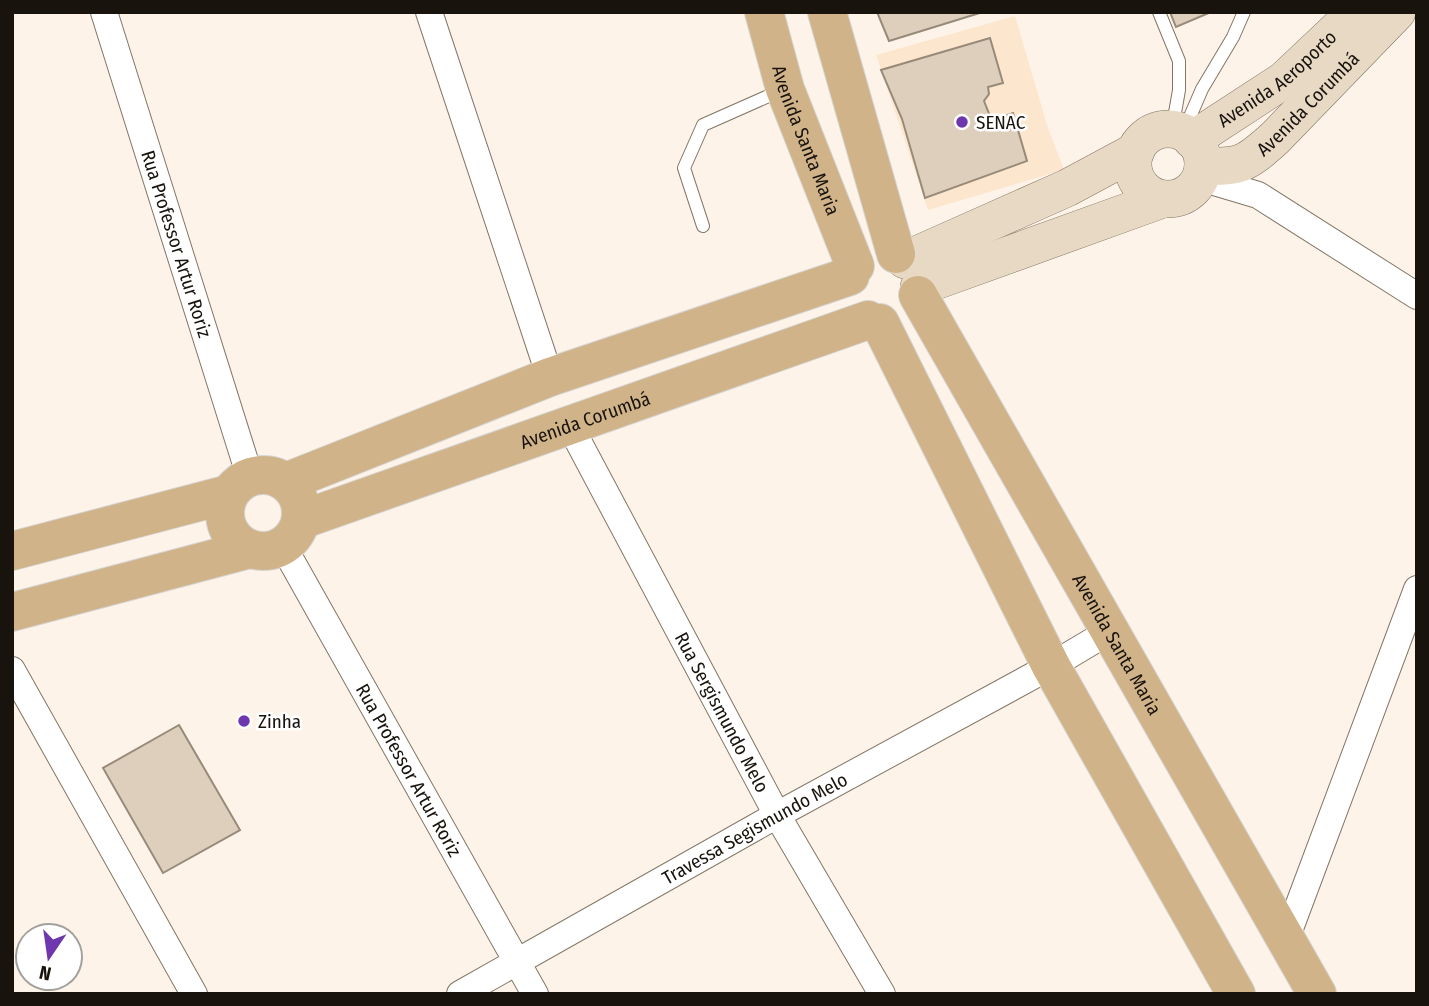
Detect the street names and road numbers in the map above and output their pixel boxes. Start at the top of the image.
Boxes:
street label: Avenida Aeroporto [1213,26,1341,132]
street label: Avenida Corumbá [1252,47,1364,161]
street label: Avenida Santa Maria [767,63,845,219]
street label: Rua Professor Artur Roriz [136,148,217,341]
street label: Avenida Corumbá [517,387,653,454]
street label: Avenida Santa Maria [1068,570,1166,719]
street label: Rua Sergismundo Melo [670,628,774,796]
street label: Rua Professor Artur Roriz [351,680,467,861]
street label: Travessa Segismundo Melo [658,768,851,890]

